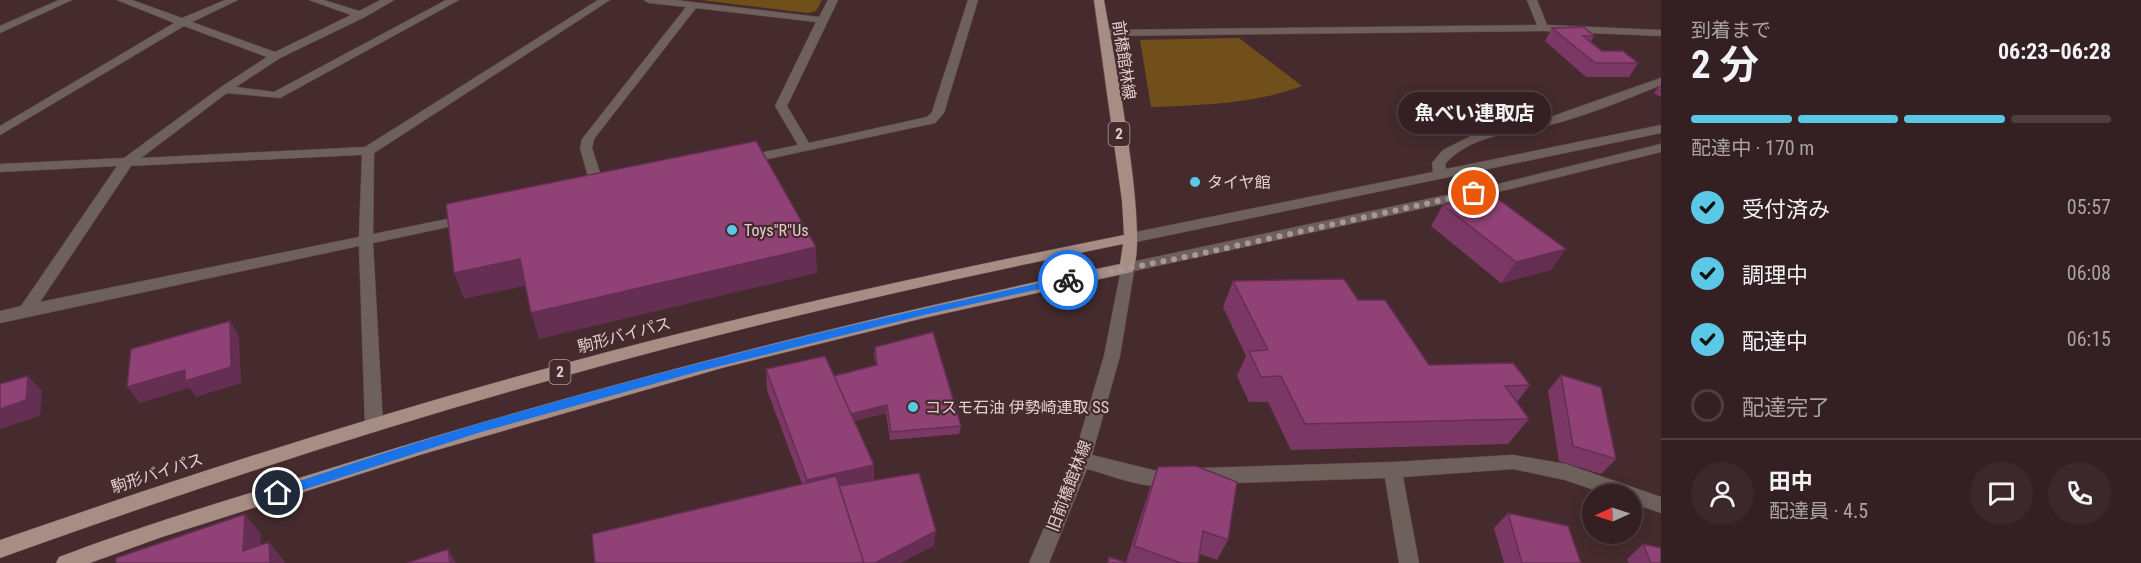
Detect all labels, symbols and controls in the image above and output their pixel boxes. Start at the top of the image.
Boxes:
text: 到着まで [1691,18,1771,42]
street label: 前橋館林線 [1109,19,1139,101]
text: 06:23–06:28 [1998,39,2111,64]
text: 2 分 [1691,42,1759,88]
callout: 魚べい連取店 [1398,91,1550,133]
text: 魚べい連取店 [1415,101,1535,125]
road number: 2 [1108,122,1130,146]
text: 配達中 · 170 m [1691,136,1814,160]
pin [1448,167,1499,218]
place label: タイヤ館 [1207,173,1271,192]
marker: タイヤ館 [1188,175,1202,189]
icon: bag [1457,176,1490,209]
icon: check [1691,191,1724,224]
text: 05:57 [2067,195,2111,219]
text: 受付済み [1742,197,1830,222]
place label: Toys"R"Us [744,221,808,240]
marker: Toys"R"Us [725,223,739,237]
courier [1038,250,1098,310]
icon: check [1691,257,1724,290]
text: 06:08 [2067,261,2111,285]
text: 調理中 [1742,263,1808,288]
icon: bike [1052,264,1085,297]
street label: 駒形バイパス [575,313,673,357]
icon: check [1691,323,1724,356]
text: 06:15 [2067,327,2111,351]
text: 配達中 [1742,329,1808,354]
road number: 2 [550,360,570,384]
text: 配達完了 [1742,395,1830,420]
place label: コスモ石油 伊勢崎連取 SS [925,398,1109,417]
marker: コスモ石油 伊勢崎連取 SS [906,400,920,414]
street label: 旧前橋館林線 [1043,438,1095,534]
street label: 駒形バイパス [109,449,205,497]
button: person [1691,462,1754,525]
button: chat [1970,462,2033,525]
button: phone [2048,462,2111,525]
pin [252,467,303,518]
text: 田中 [1769,469,1813,494]
icon: home [261,476,294,509]
north arrow [1582,484,1642,544]
map controls [1582,484,1642,544]
text: 配達員 · 4.5 [1769,499,1868,523]

